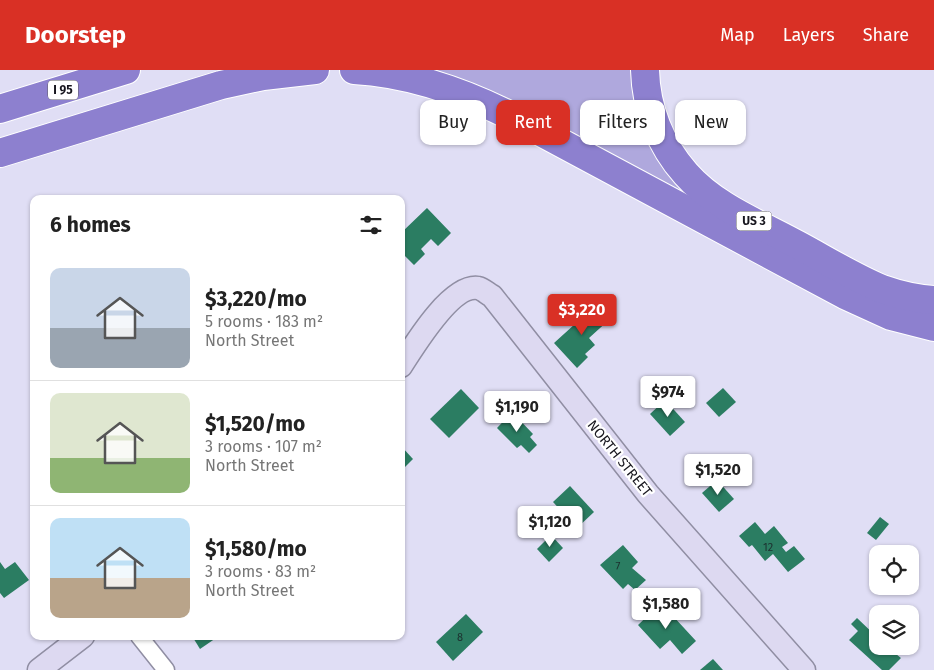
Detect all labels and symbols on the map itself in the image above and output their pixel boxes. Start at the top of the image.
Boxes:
road number: I 95 [48,80,78,100]
road number: US 3 [736,212,772,230]
pin: $3,220 [541,294,623,336]
pin: $974 [638,376,698,418]
pin: $1,190 [476,390,558,433]
street label: NORTH STREET [584,417,656,500]
pin: $1,520 [677,454,759,496]
pin: $1,120 [509,506,591,548]
house number: 12 [763,541,773,554]
house number: 7 [616,560,621,573]
pin: $1,580 [625,588,707,630]
house number: 8 [457,631,463,644]

